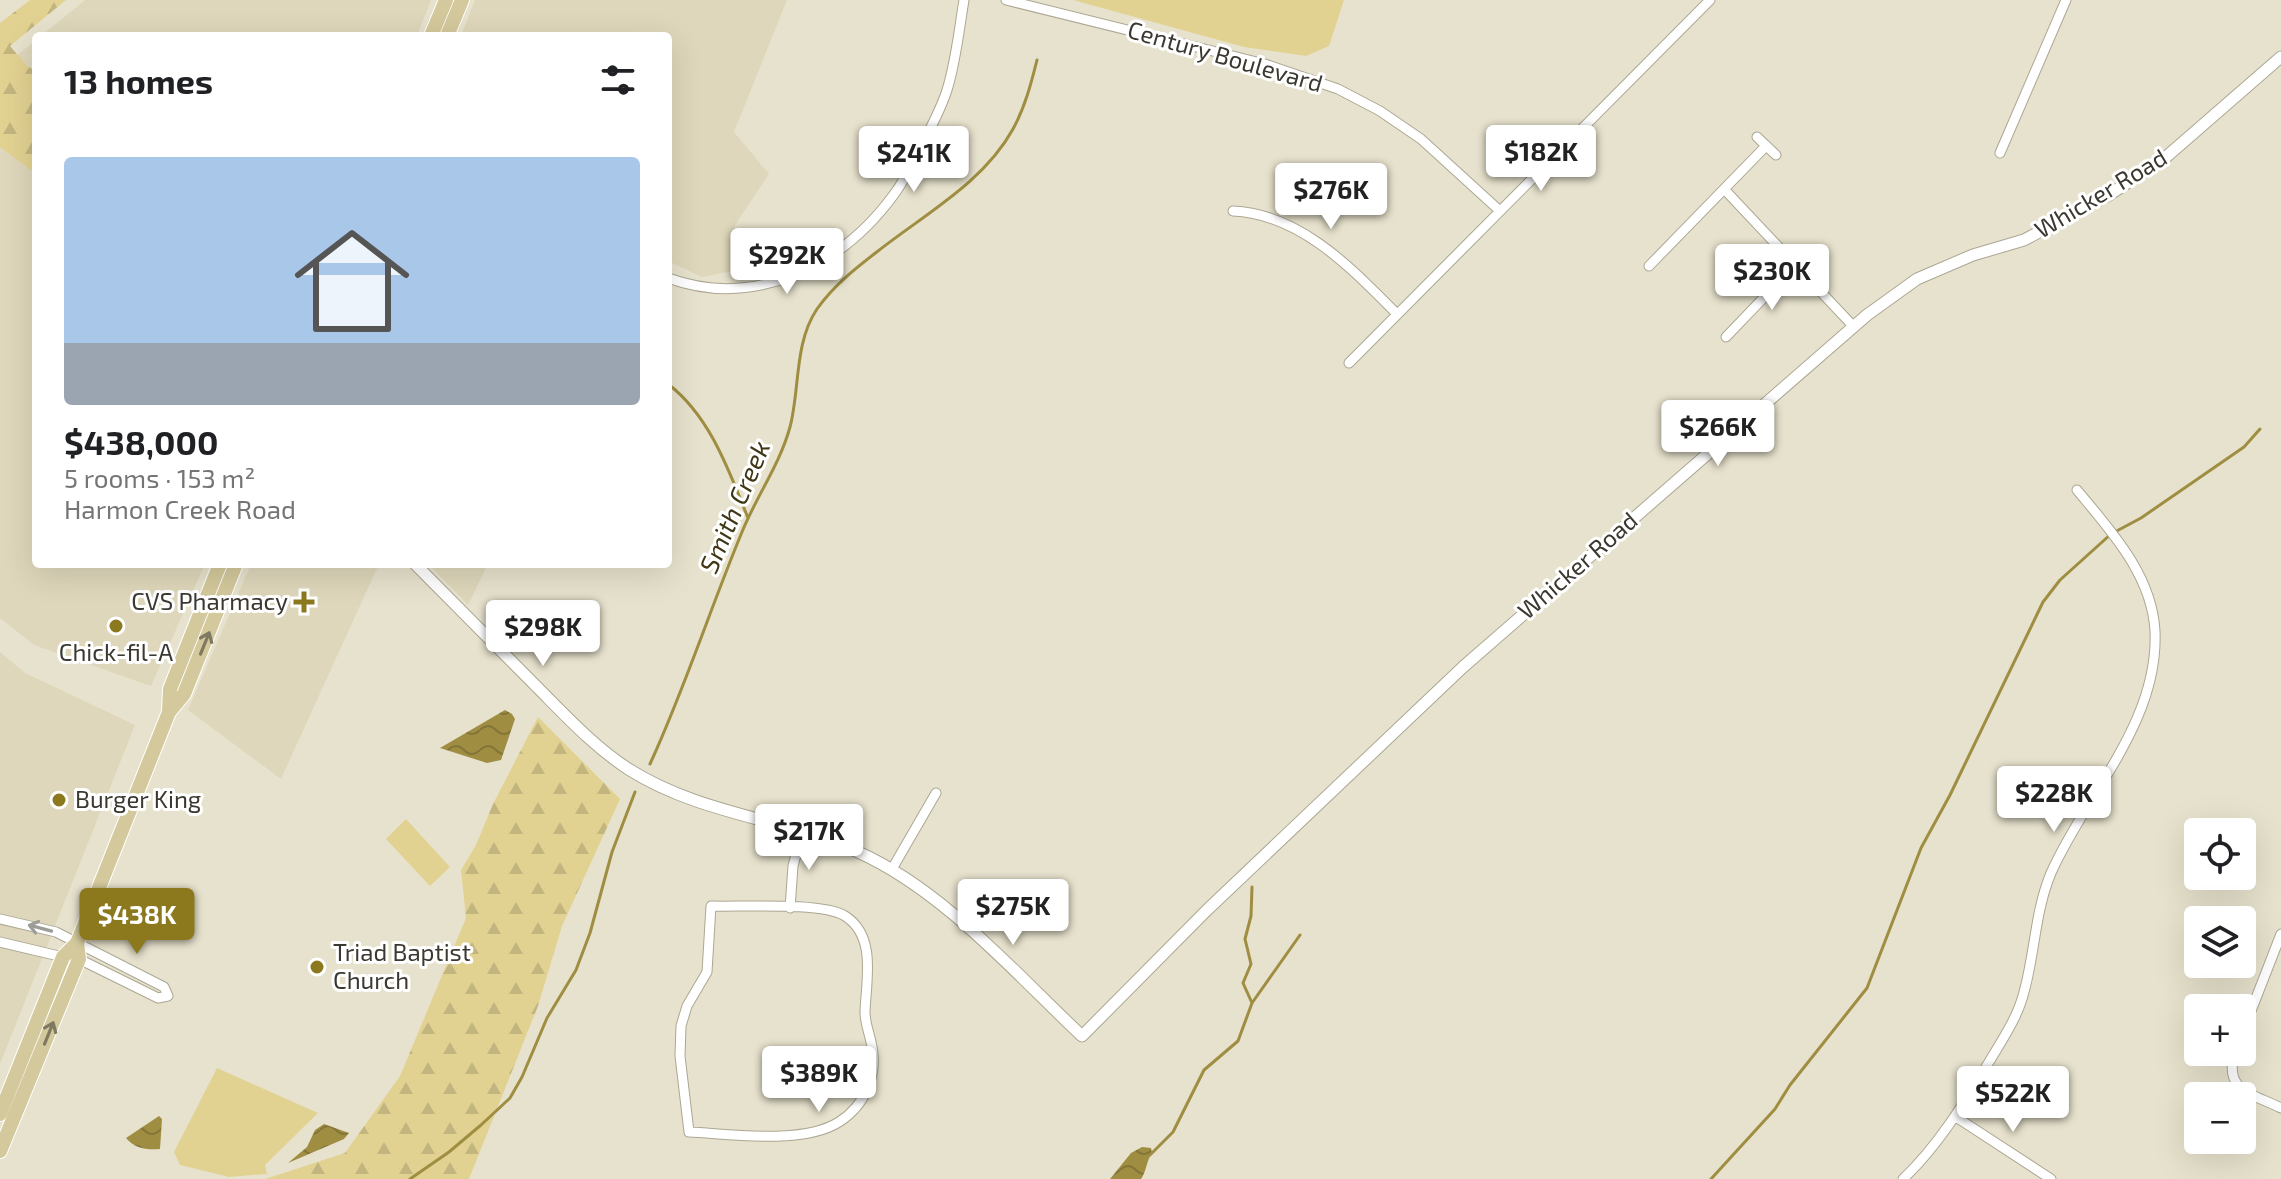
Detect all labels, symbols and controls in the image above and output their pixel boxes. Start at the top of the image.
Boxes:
street label: Century Boulevard [1125,14,1326,97]
icon: filters [596,58,640,102]
text: 13 homes [64,60,213,101]
pin: $182K [1485,125,1597,193]
pin: $241K [858,126,970,194]
text: $182K [1504,135,1578,166]
text: $241K [877,136,951,167]
street label: Whicker Road [2029,142,2172,243]
pin: $276K [1275,163,1387,231]
text: $276K [1293,173,1369,204]
icon: home [280,209,424,353]
pin: $292K [731,228,843,296]
text: $292K [748,238,826,269]
pin: $230K [1716,244,1828,312]
text: $230K [1733,254,1811,285]
pin: $266K [1662,400,1774,468]
text: $266K [1679,410,1757,441]
text: $438,000 [64,421,218,462]
water label: Smith Creek [692,436,775,577]
text: 5 rooms · 153 m² [64,462,255,493]
text: Harmon Creek Road [64,493,296,524]
street label: Whicker Road [1511,505,1643,625]
place label: CVS Pharmacy [131,586,288,615]
marker: CVS Pharmacy [295,593,313,611]
pin: $298K [487,600,599,668]
text: $298K [504,610,582,641]
marker: Chick-fil-A [107,617,125,635]
one-way arrow [198,631,213,656]
place label: Chick-fil-A [59,637,173,666]
pin: $228K [1998,766,2110,834]
text: $228K [2015,776,2093,807]
place label: Burger King [75,784,201,813]
marker: Burger King [50,791,68,809]
pin: $217K [753,804,865,872]
text: $217K [773,814,845,845]
map controls [2184,818,2256,1154]
button: locate [2184,818,2256,890]
pin: $275K [957,879,1069,947]
pin: $438K [81,888,193,956]
text: $275K [976,889,1050,920]
text: $438K [97,898,177,929]
button: layers [2184,906,2256,978]
one-way arrow [27,920,53,935]
place label: Triad Baptist Church [333,937,471,994]
marker: Triad Baptist Church [308,958,326,976]
button: + [2184,994,2256,1066]
one-way arrow [43,1021,57,1046]
pin: $389K [763,1046,875,1114]
text: $389K [780,1056,858,1087]
pin: $522K [1957,1066,2069,1134]
text: $522K [1975,1076,2051,1107]
button: − [2184,1082,2256,1154]

